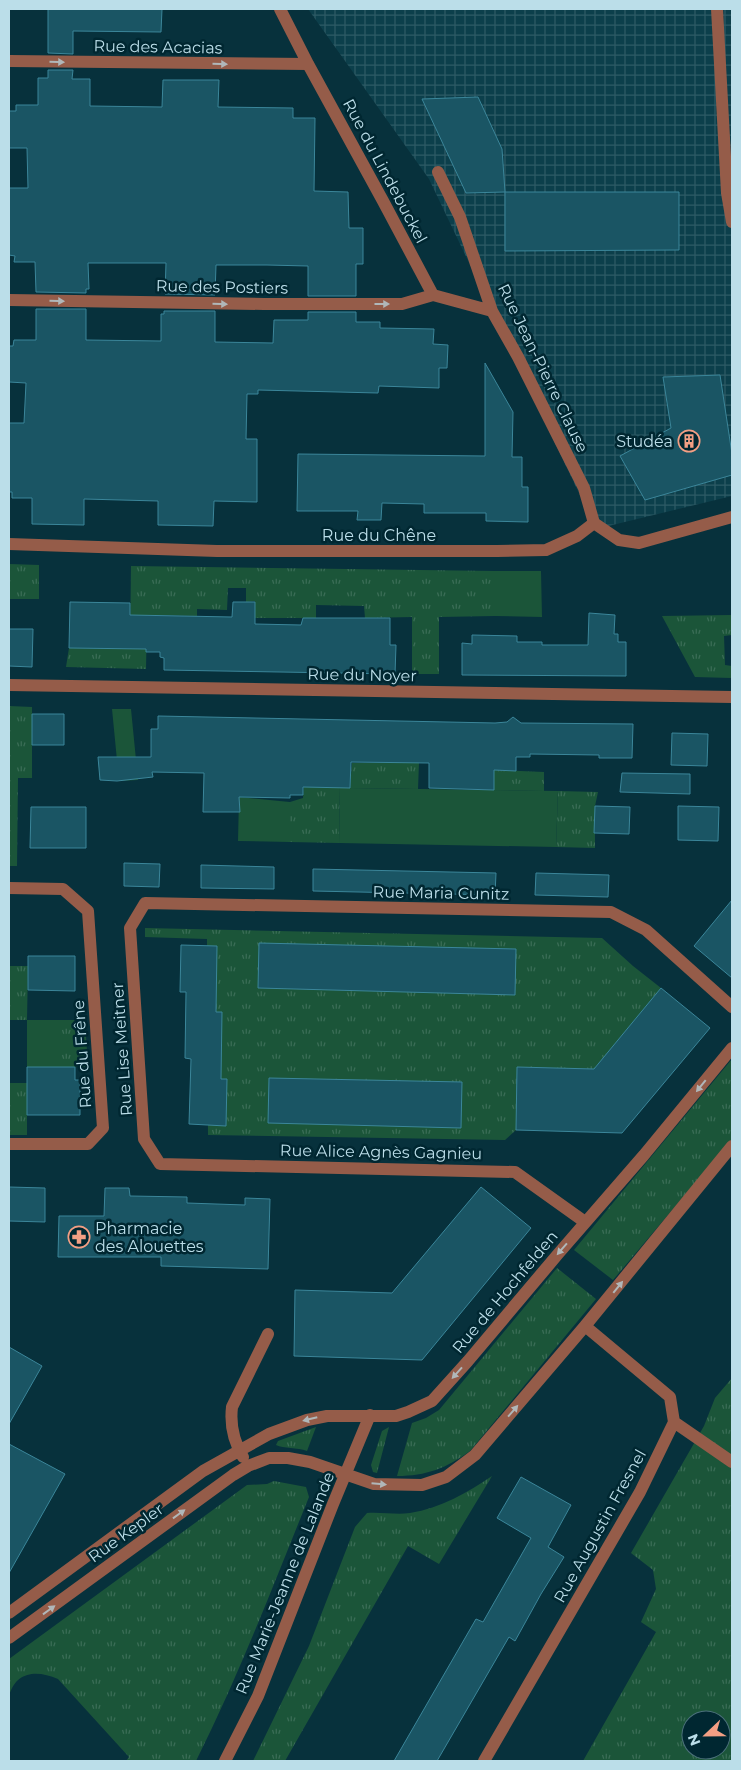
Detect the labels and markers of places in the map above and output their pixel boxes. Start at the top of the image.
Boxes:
building icon: Studéa [677,429,701,453]
place label: Studéa [616,432,673,451]
place label: Pharmacie des Alouettes [95,1219,204,1256]
pharmacy icon: Pharmacie des Alouettes [67,1225,91,1249]

